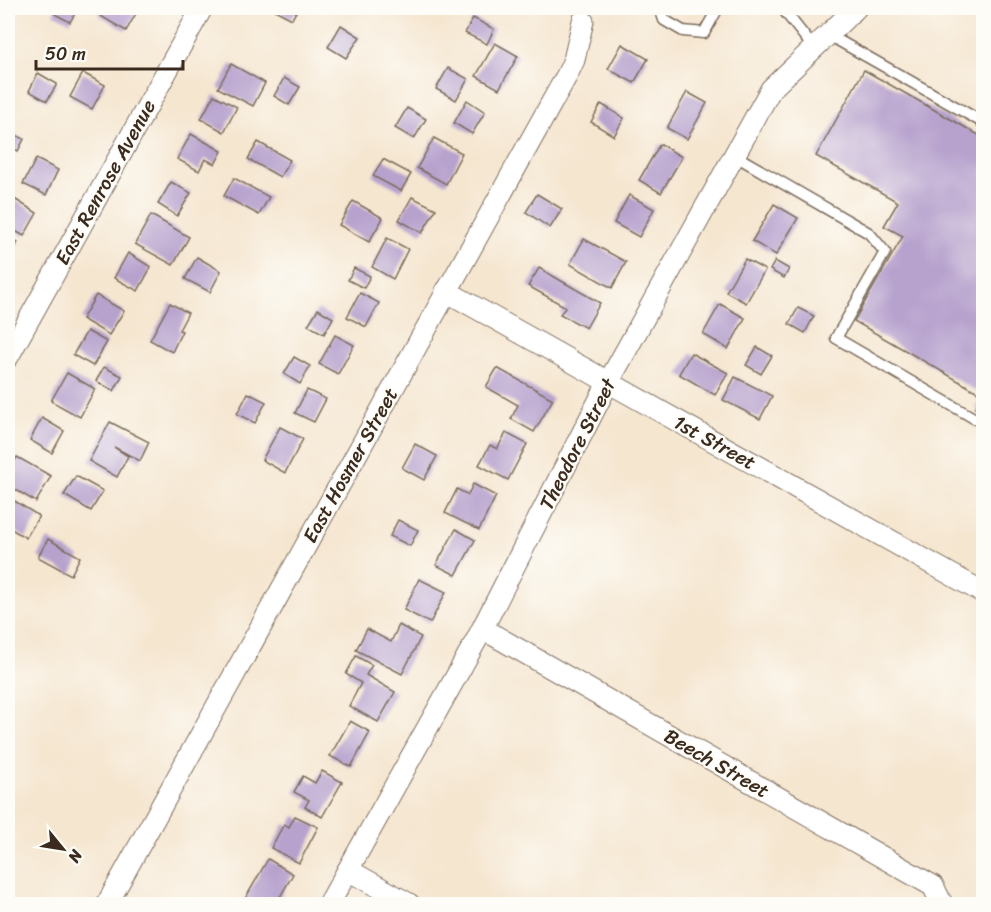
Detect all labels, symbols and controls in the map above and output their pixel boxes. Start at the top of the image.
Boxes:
scale bar [36,33,183,71]
text: 50 m [45,38,86,70]
street label: East Renrose Avenue [45,93,166,272]
street label: Theodore Street [529,371,626,516]
street label: East Hosmer Street [293,381,408,550]
street label: 1st Street [667,405,763,480]
street label: Beech Street [657,719,776,808]
north arrow [33,819,93,879]
text: N [60,843,91,869]

